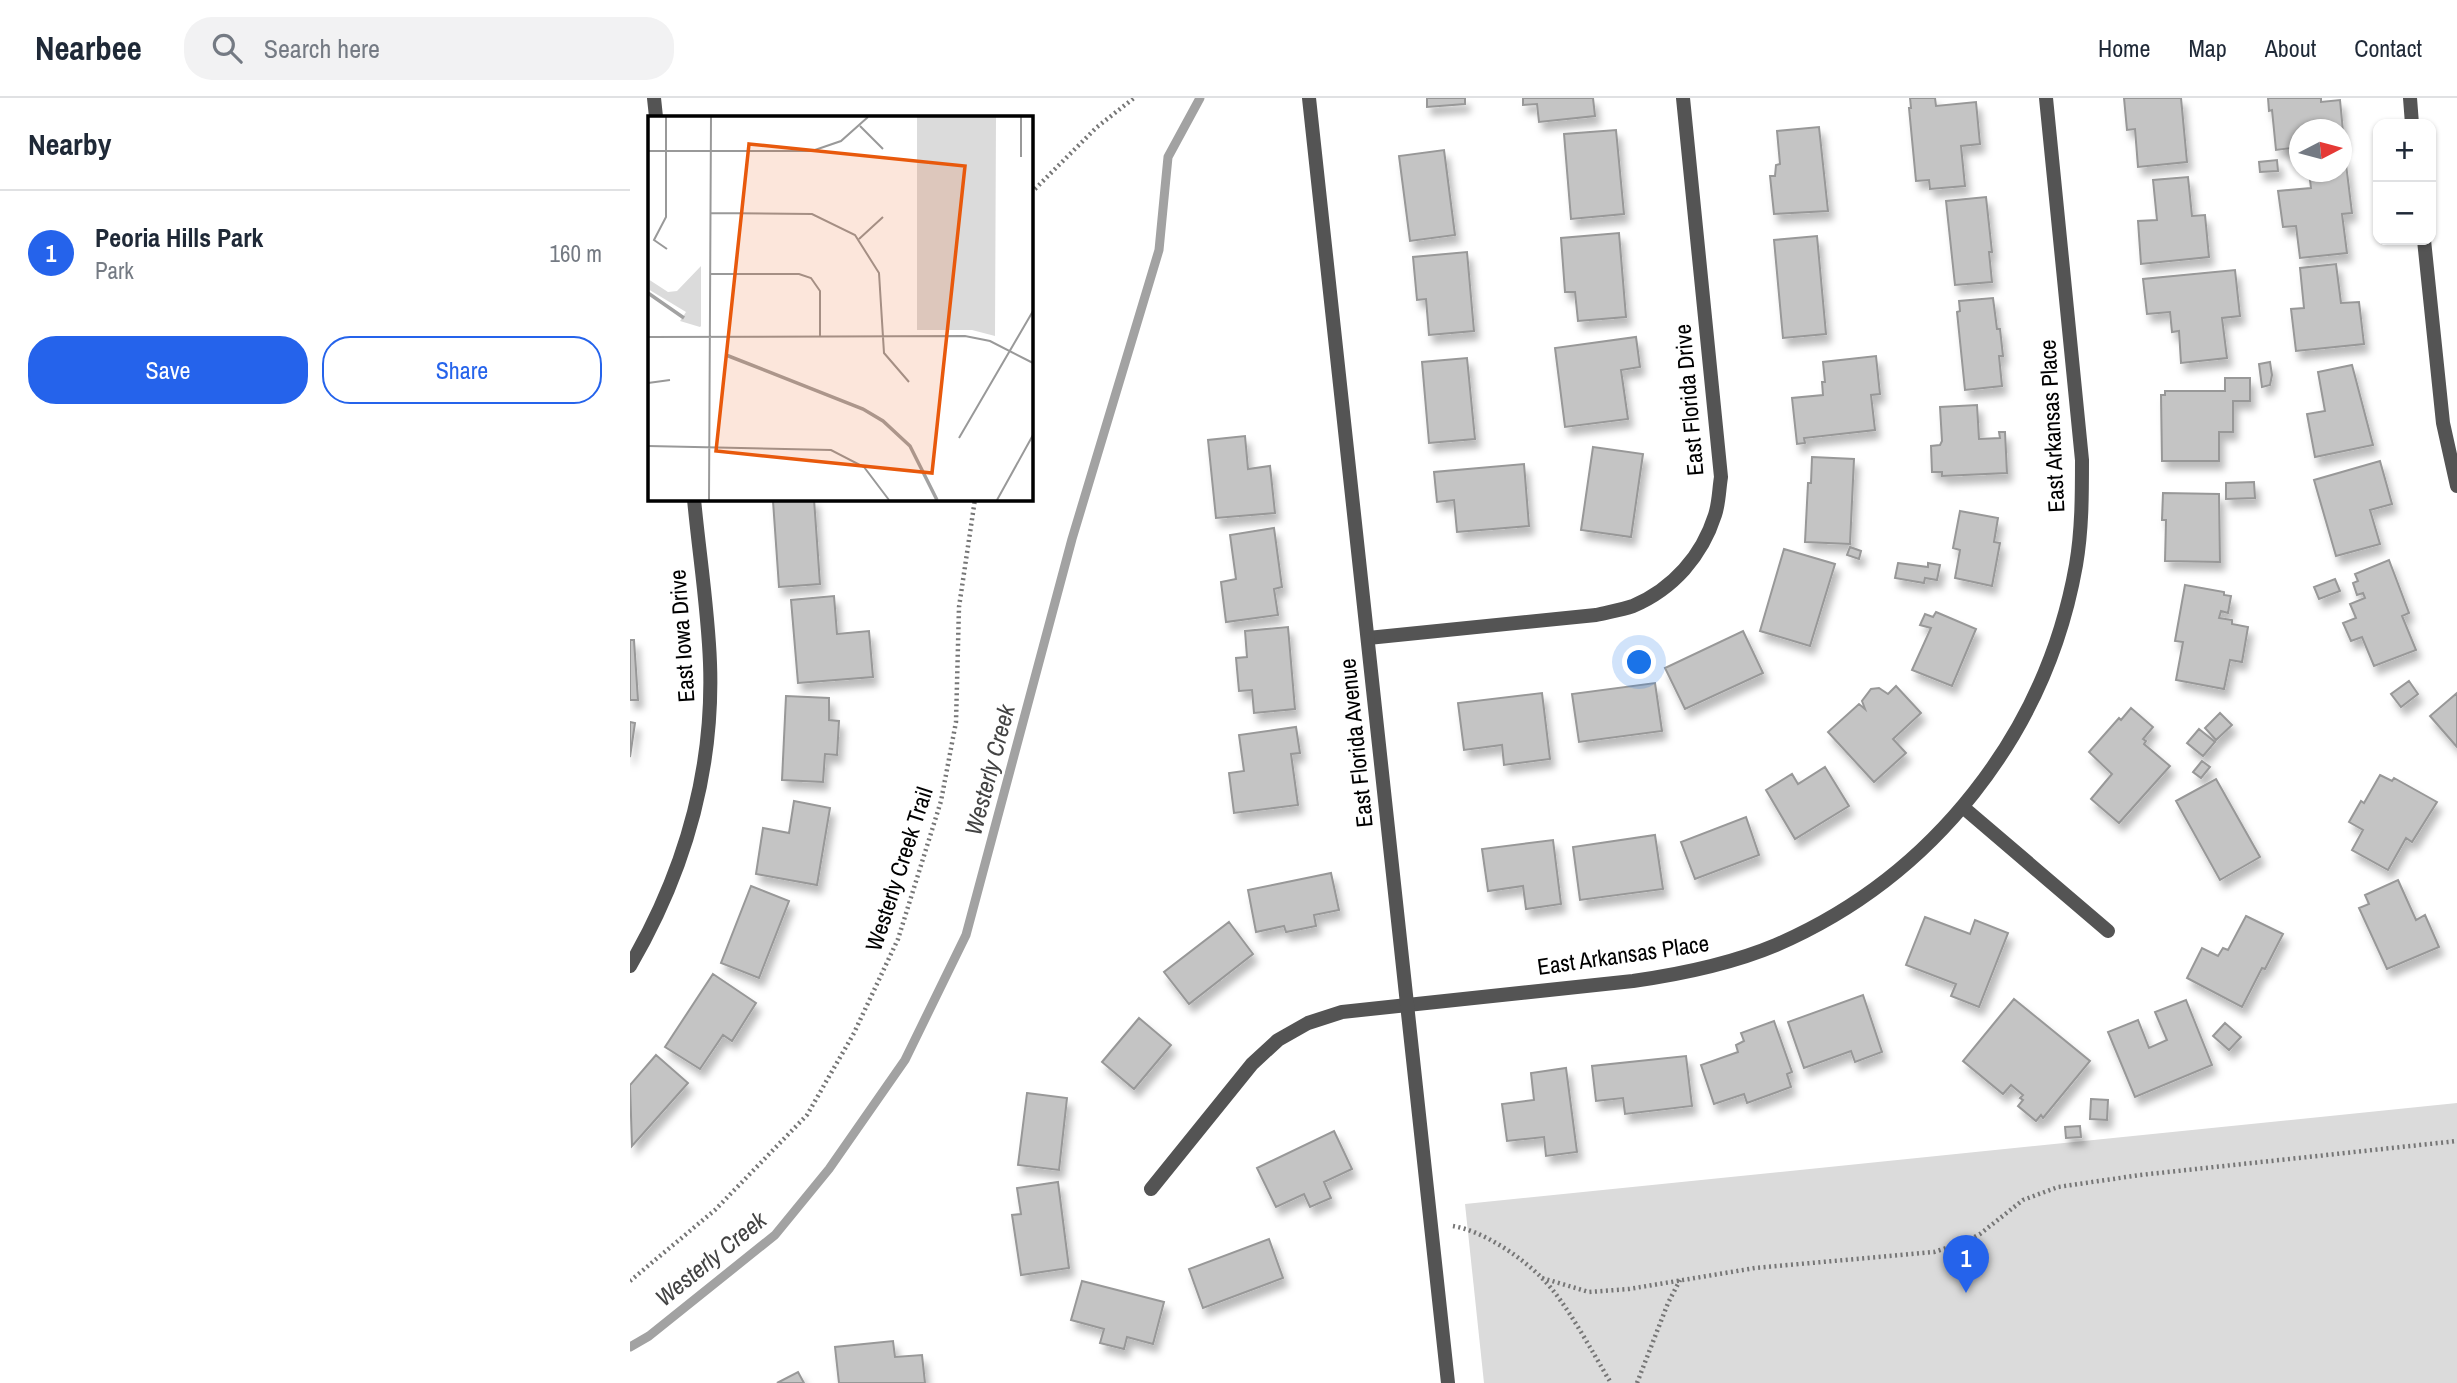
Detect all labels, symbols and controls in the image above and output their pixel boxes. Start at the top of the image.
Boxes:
search box [184,17,674,80]
text: Nearbee [35,26,142,70]
icon: search [208,29,246,67]
text: Search here [264,31,380,66]
text: Home [2098,32,2150,64]
text: Map [2188,32,2227,64]
text: About [2265,32,2316,64]
text: Contact [2354,32,2422,64]
inset map [648,116,1032,500]
north arrow [2289,119,2352,182]
map controls [2373,119,2436,245]
button: + [2373,119,2436,182]
text: Nearby [28,124,111,164]
button: − [2373,182,2436,245]
text: Peoria Hills Park [95,220,263,255]
text: 1 [46,238,56,269]
text: 160 m [550,238,602,269]
text: Park [95,255,134,286]
street label: East Florida Drive [1666,323,1711,477]
button: Save [28,336,308,404]
button: Share [322,336,602,404]
street label: East Arkansas Place [2031,339,2072,513]
street label: East Iowa Drive [661,569,702,704]
your location [1622,645,1656,679]
street label: East Florida Avenue [1331,657,1380,829]
water label: Westerly Creek [956,700,1022,839]
street label: Westerly Creek Trail [857,783,940,955]
street label: East Arkansas Place [1535,927,1711,982]
water label: Westerly Creek [648,1203,773,1313]
pin: 1 [1943,1235,1989,1293]

